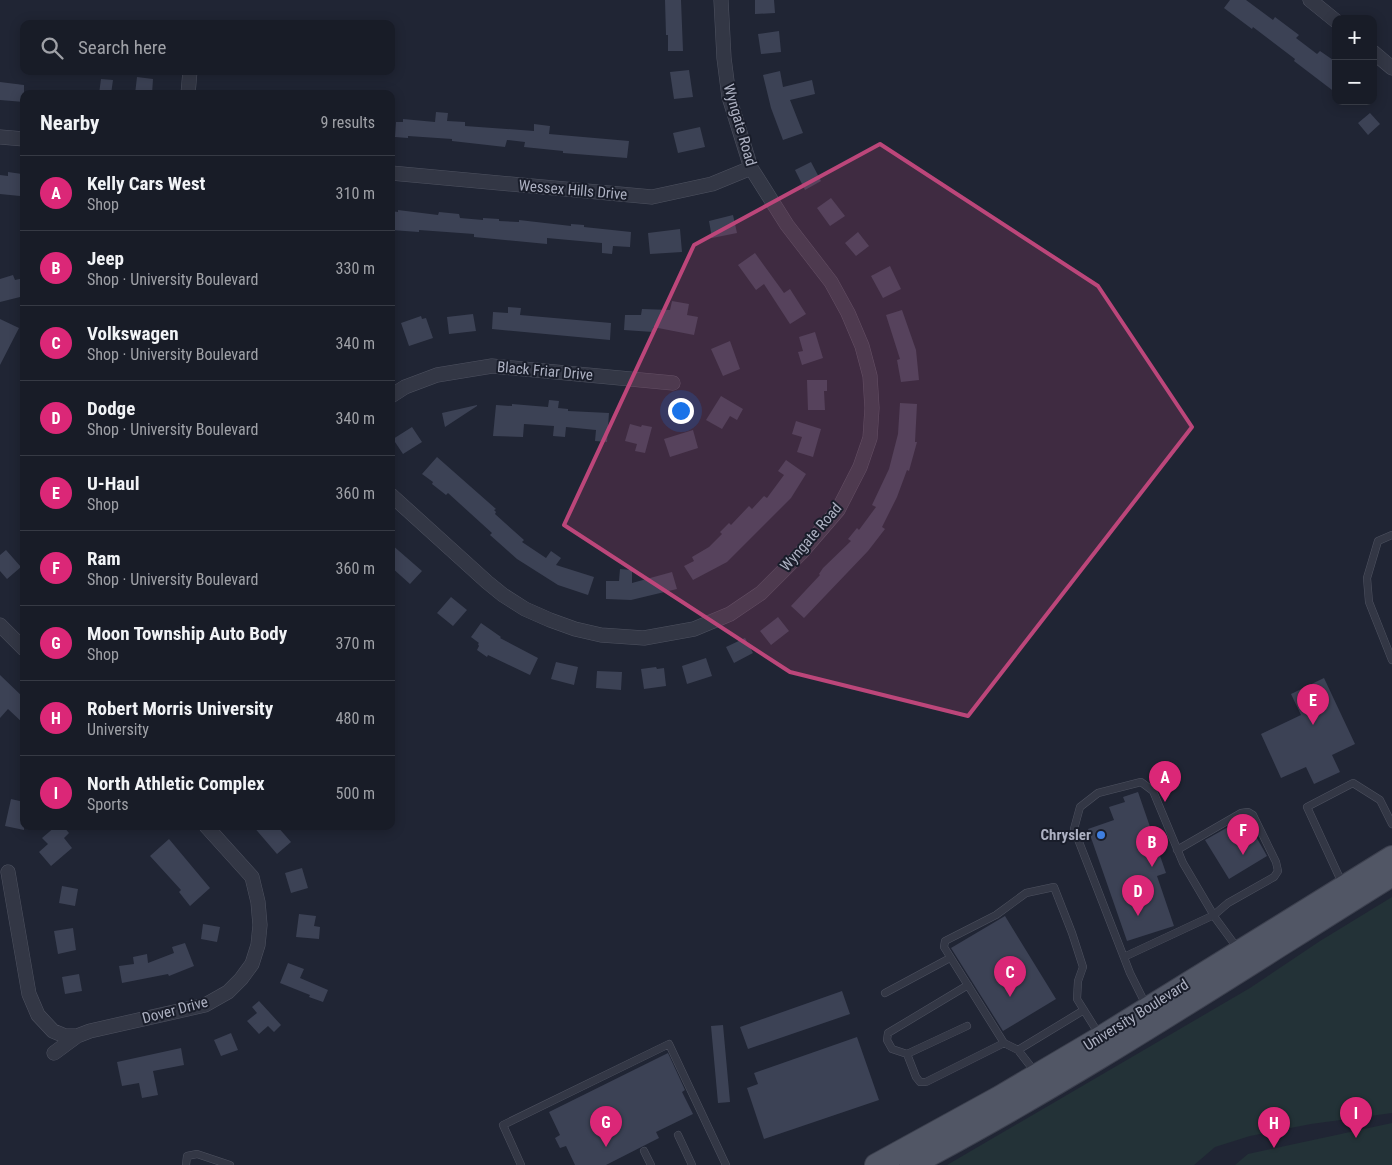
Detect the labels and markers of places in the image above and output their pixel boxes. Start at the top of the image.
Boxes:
pin: E [1297,684,1329,725]
pin: A [1149,761,1181,802]
pin: F [1227,814,1259,855]
place label: Chrysler [1041,826,1091,844]
pin: B [1136,826,1168,867]
marker: Chrysler [1095,829,1107,841]
pin: D [1122,875,1154,916]
pin: C [994,956,1026,997]
pin: I [1340,1097,1372,1138]
pin: G [590,1106,622,1147]
pin: H [1258,1107,1290,1148]

